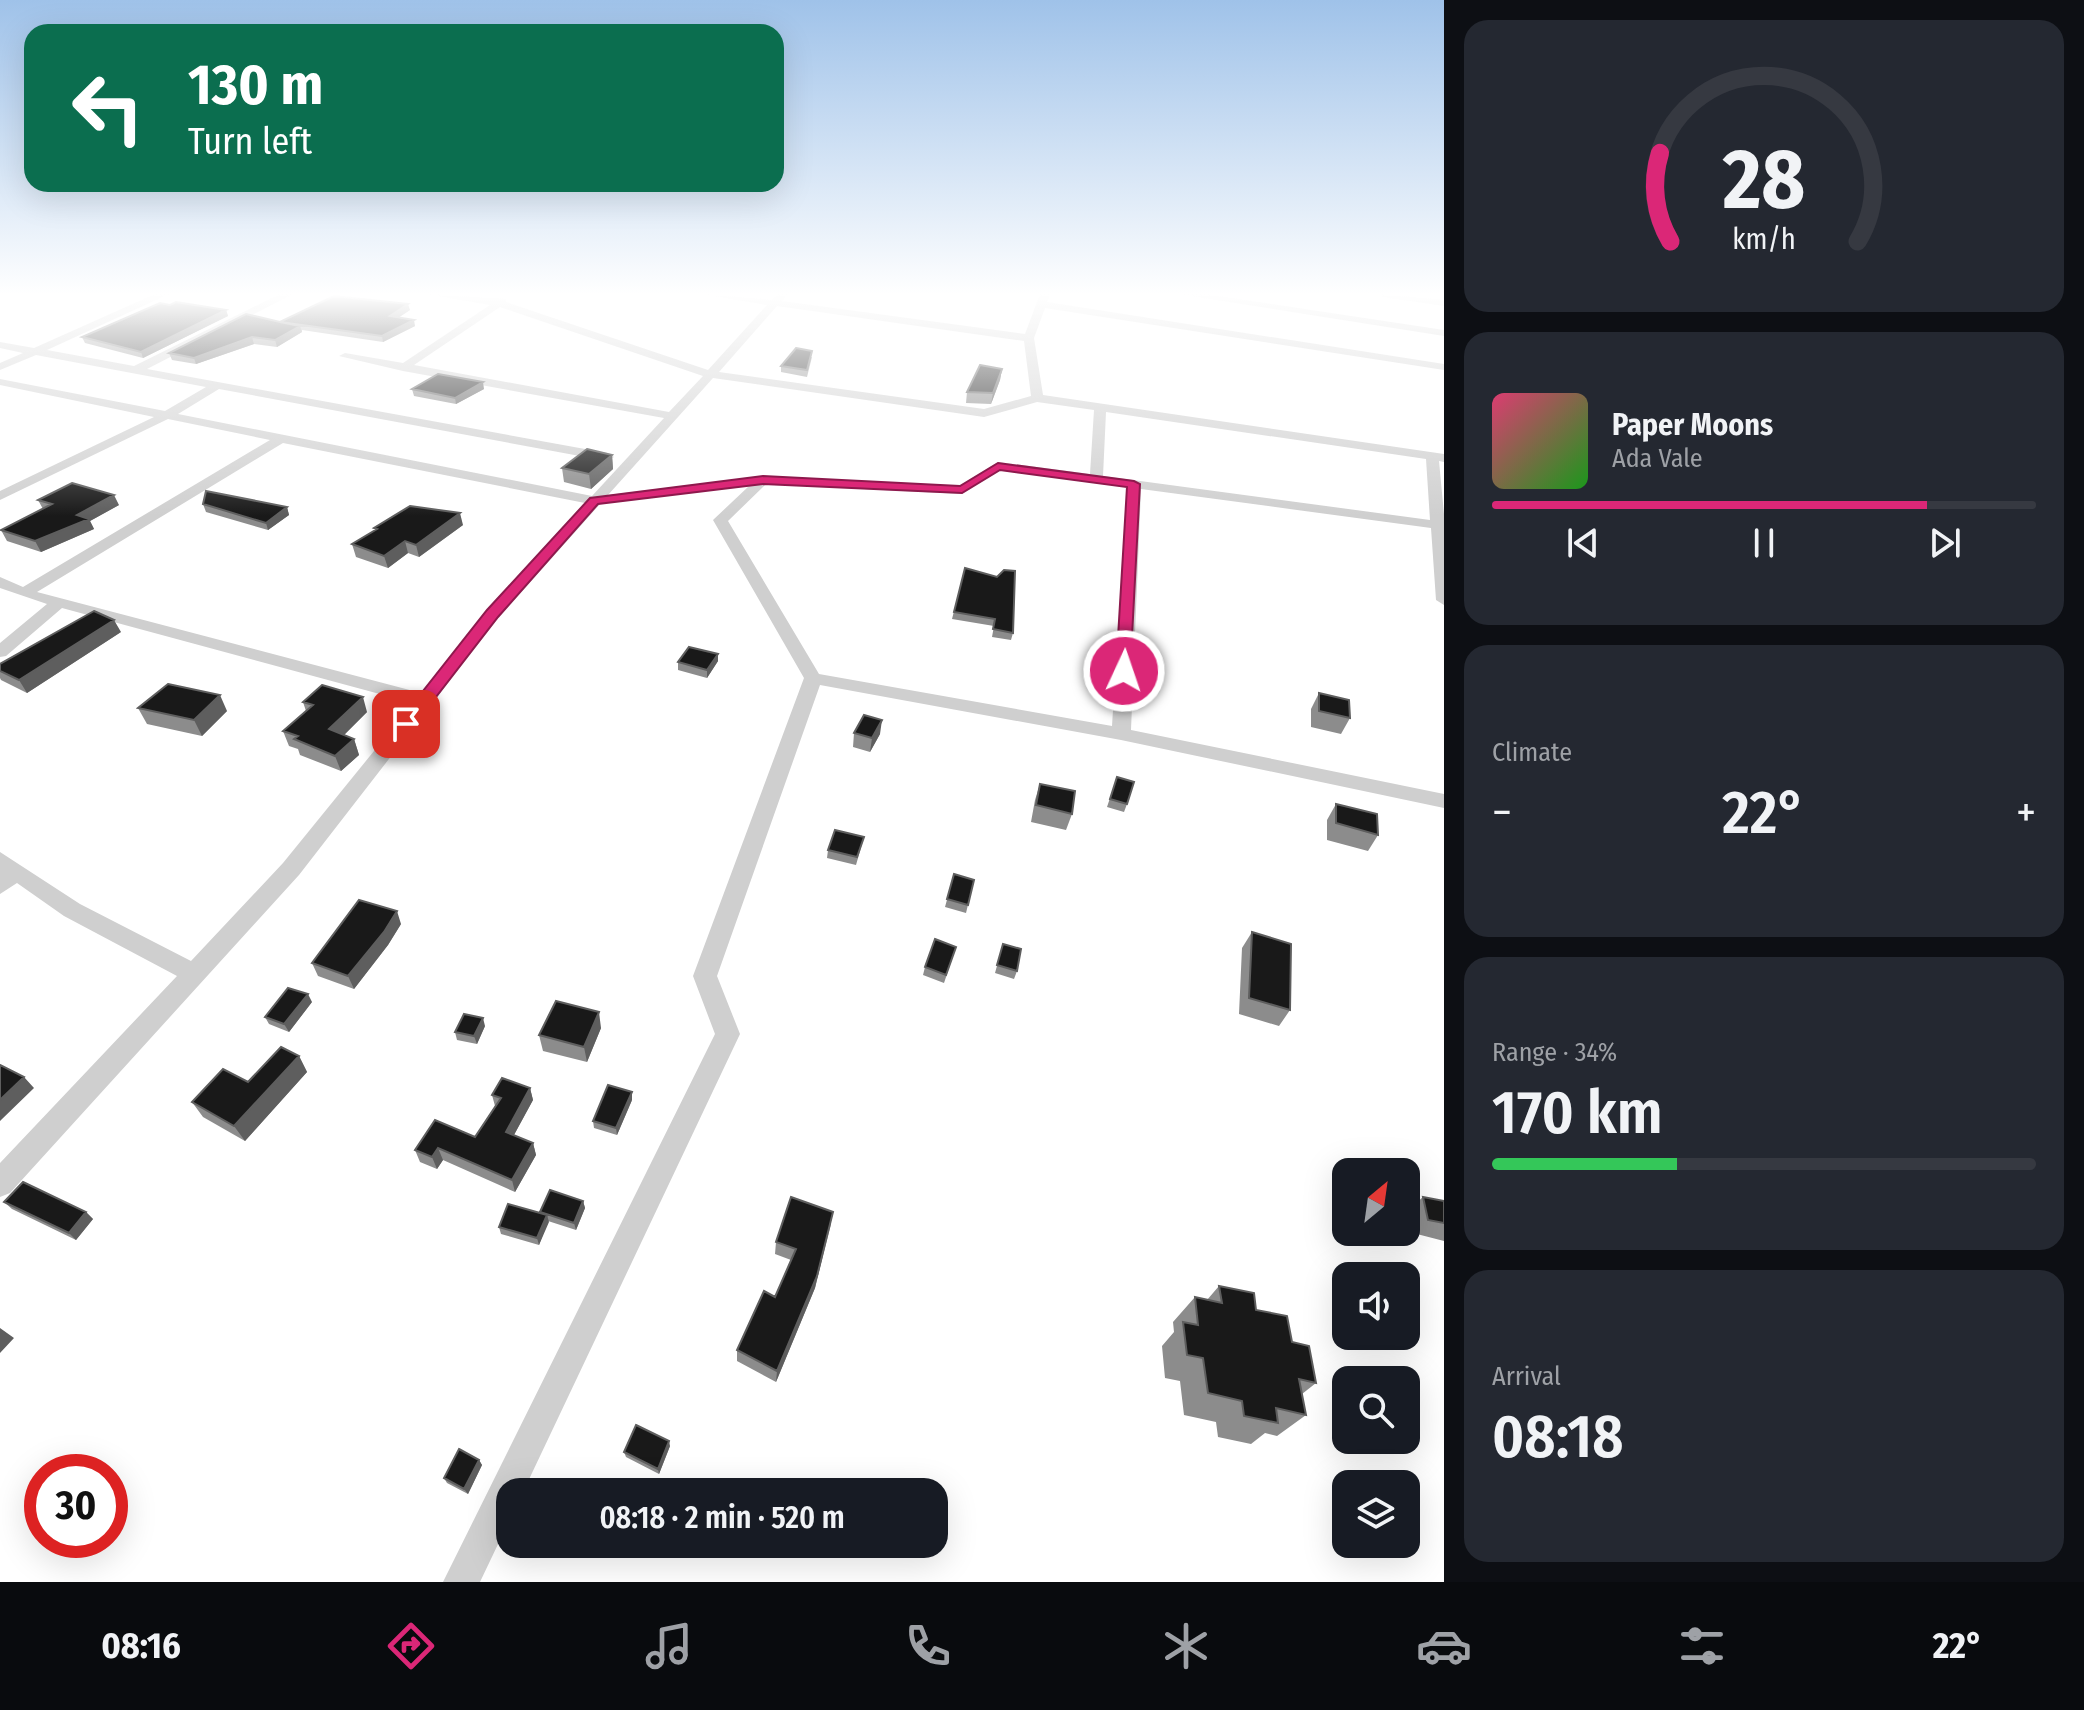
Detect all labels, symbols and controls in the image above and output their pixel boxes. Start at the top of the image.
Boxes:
text: 130 m [188,52,323,119]
icon: left [56,56,160,160]
text: Turn left [188,120,312,164]
text: 28 [1722,130,1805,230]
text: km/h [1732,222,1796,257]
text: Paper Moons [1612,407,1773,443]
text: Ada Vale [1612,443,1703,474]
icon: previous [1561,521,1605,565]
icon: pause [1742,521,1786,565]
icon: next [1923,521,1967,565]
position arrow [1082,629,1166,713]
pin [372,690,440,758]
icon: arrive [384,702,428,746]
text: Climate [1492,737,1572,768]
text: 22° [1722,777,1806,849]
text: − [1492,786,1512,839]
text: + [2016,786,2036,839]
text: Range · 34% [1492,1037,1617,1068]
text: 170 km [1492,1077,1663,1149]
north arrow [1332,1158,1420,1246]
map controls [1332,1158,1420,1558]
button: sound [1332,1262,1420,1350]
text: Arrival [1492,1361,1561,1392]
button: search [1332,1366,1420,1454]
text: 08:18 [1492,1401,1623,1473]
speed limit sign: 30 [24,1454,128,1558]
button: layers [1332,1470,1420,1558]
text: 08:18 · 2 min · 520 m [599,1500,845,1536]
icon: directions [383,1618,439,1674]
icon: music [641,1618,697,1674]
icon: phone [900,1618,956,1674]
icon: climate [1158,1618,1214,1674]
icon: car [1416,1618,1472,1674]
icon: filters [1674,1618,1730,1674]
text: 08:16 [101,1624,181,1668]
text: 22° [1933,1624,1983,1668]

